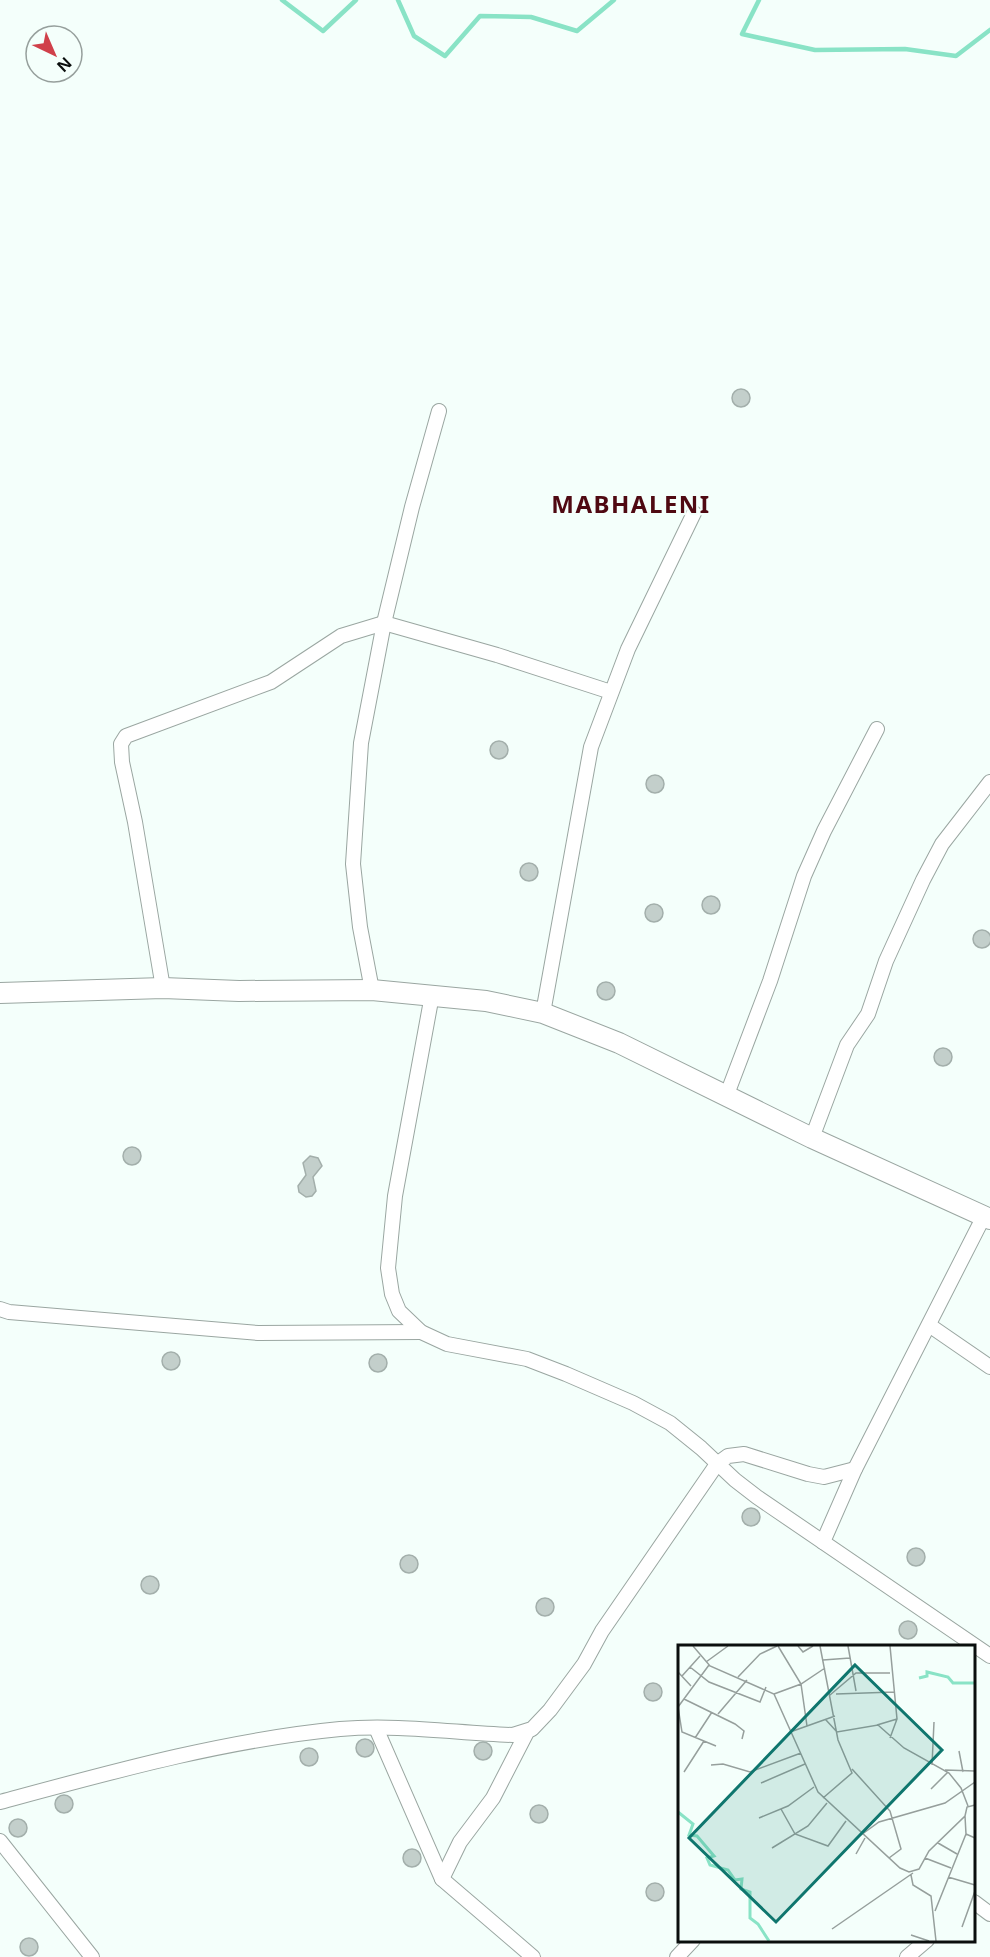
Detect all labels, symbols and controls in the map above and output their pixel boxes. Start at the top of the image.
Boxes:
north arrow [24,24,84,84]
text: N [52,52,77,77]
district label: MABHALENI [551,487,711,520]
inset map [678,1645,975,1942]

